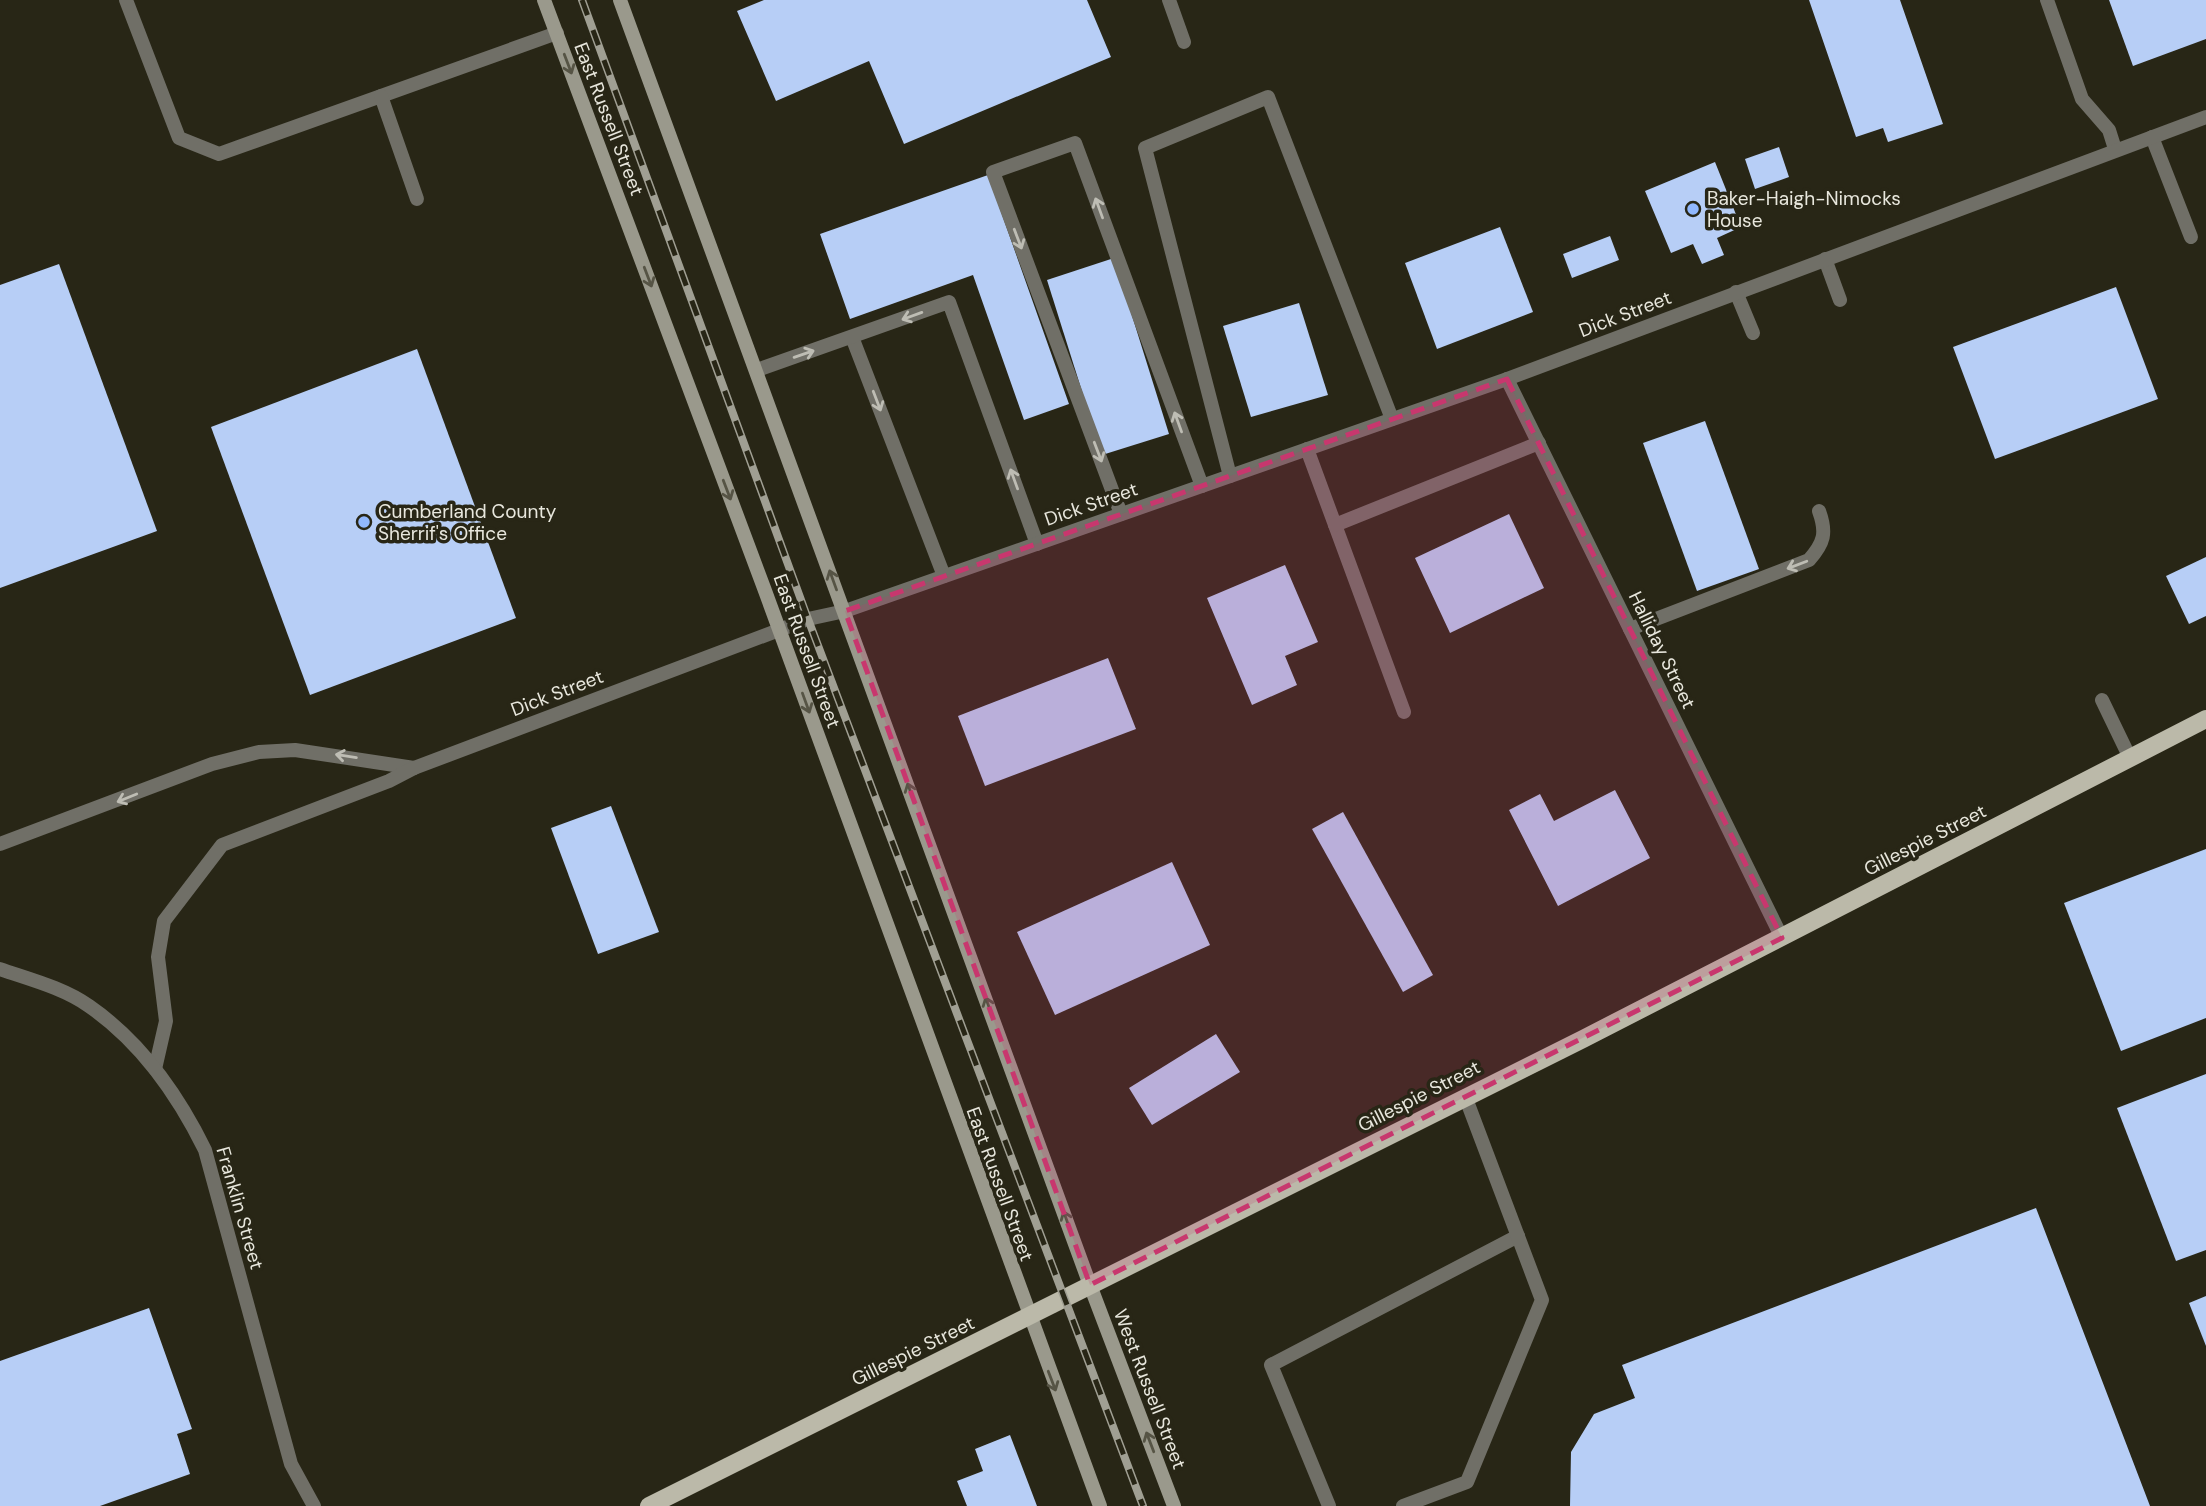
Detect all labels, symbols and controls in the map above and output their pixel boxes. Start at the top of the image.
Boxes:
street label: East Russell Street [568,39,650,199]
one-way arrow [563,52,575,74]
place label: Baker-Haigh-Nimocks House [1707,186,1901,233]
one-way arrow [1092,198,1104,220]
marker: Baker-Haigh-Nimocks House [1685,201,1701,217]
one-way arrow [1013,227,1025,249]
one-way arrow [642,266,655,287]
street label: Dick Street [1575,285,1675,343]
one-way arrow [902,310,924,323]
one-way arrow [793,347,815,359]
one-way arrow [871,389,884,411]
one-way arrow [1171,411,1183,433]
one-way arrow [1092,440,1105,462]
one-way arrow [1006,469,1019,491]
street label: Dick Street [1041,476,1141,532]
one-way arrow [722,479,735,501]
place label: Cumberland County Sherrif's Office [378,499,557,546]
marker: Cumberland County Sherrif's Office [356,514,372,530]
one-way arrow [1787,559,1808,572]
one-way arrow [826,569,838,591]
street label: East Russell Street [768,571,846,731]
street label: Halliday Street [1623,587,1701,713]
street label: Dick Street [507,664,607,722]
one-way arrow [801,692,813,714]
one-way arrow [336,749,358,762]
one-way arrow [904,783,916,805]
one-way arrow [117,792,139,805]
street label: Gillespie Street [1860,798,1990,882]
one-way arrow [982,997,994,1019]
street label: Gillespie Street [1354,1054,1484,1138]
street label: East Russell Street [961,1104,1039,1264]
street label: Franklin Street [211,1144,269,1272]
one-way arrow [1060,1210,1072,1232]
street label: West Russell Street [1108,1306,1192,1472]
street label: Gillespie Street [847,1310,979,1392]
one-way arrow [1047,1369,1059,1391]
one-way arrow [1143,1432,1155,1454]

